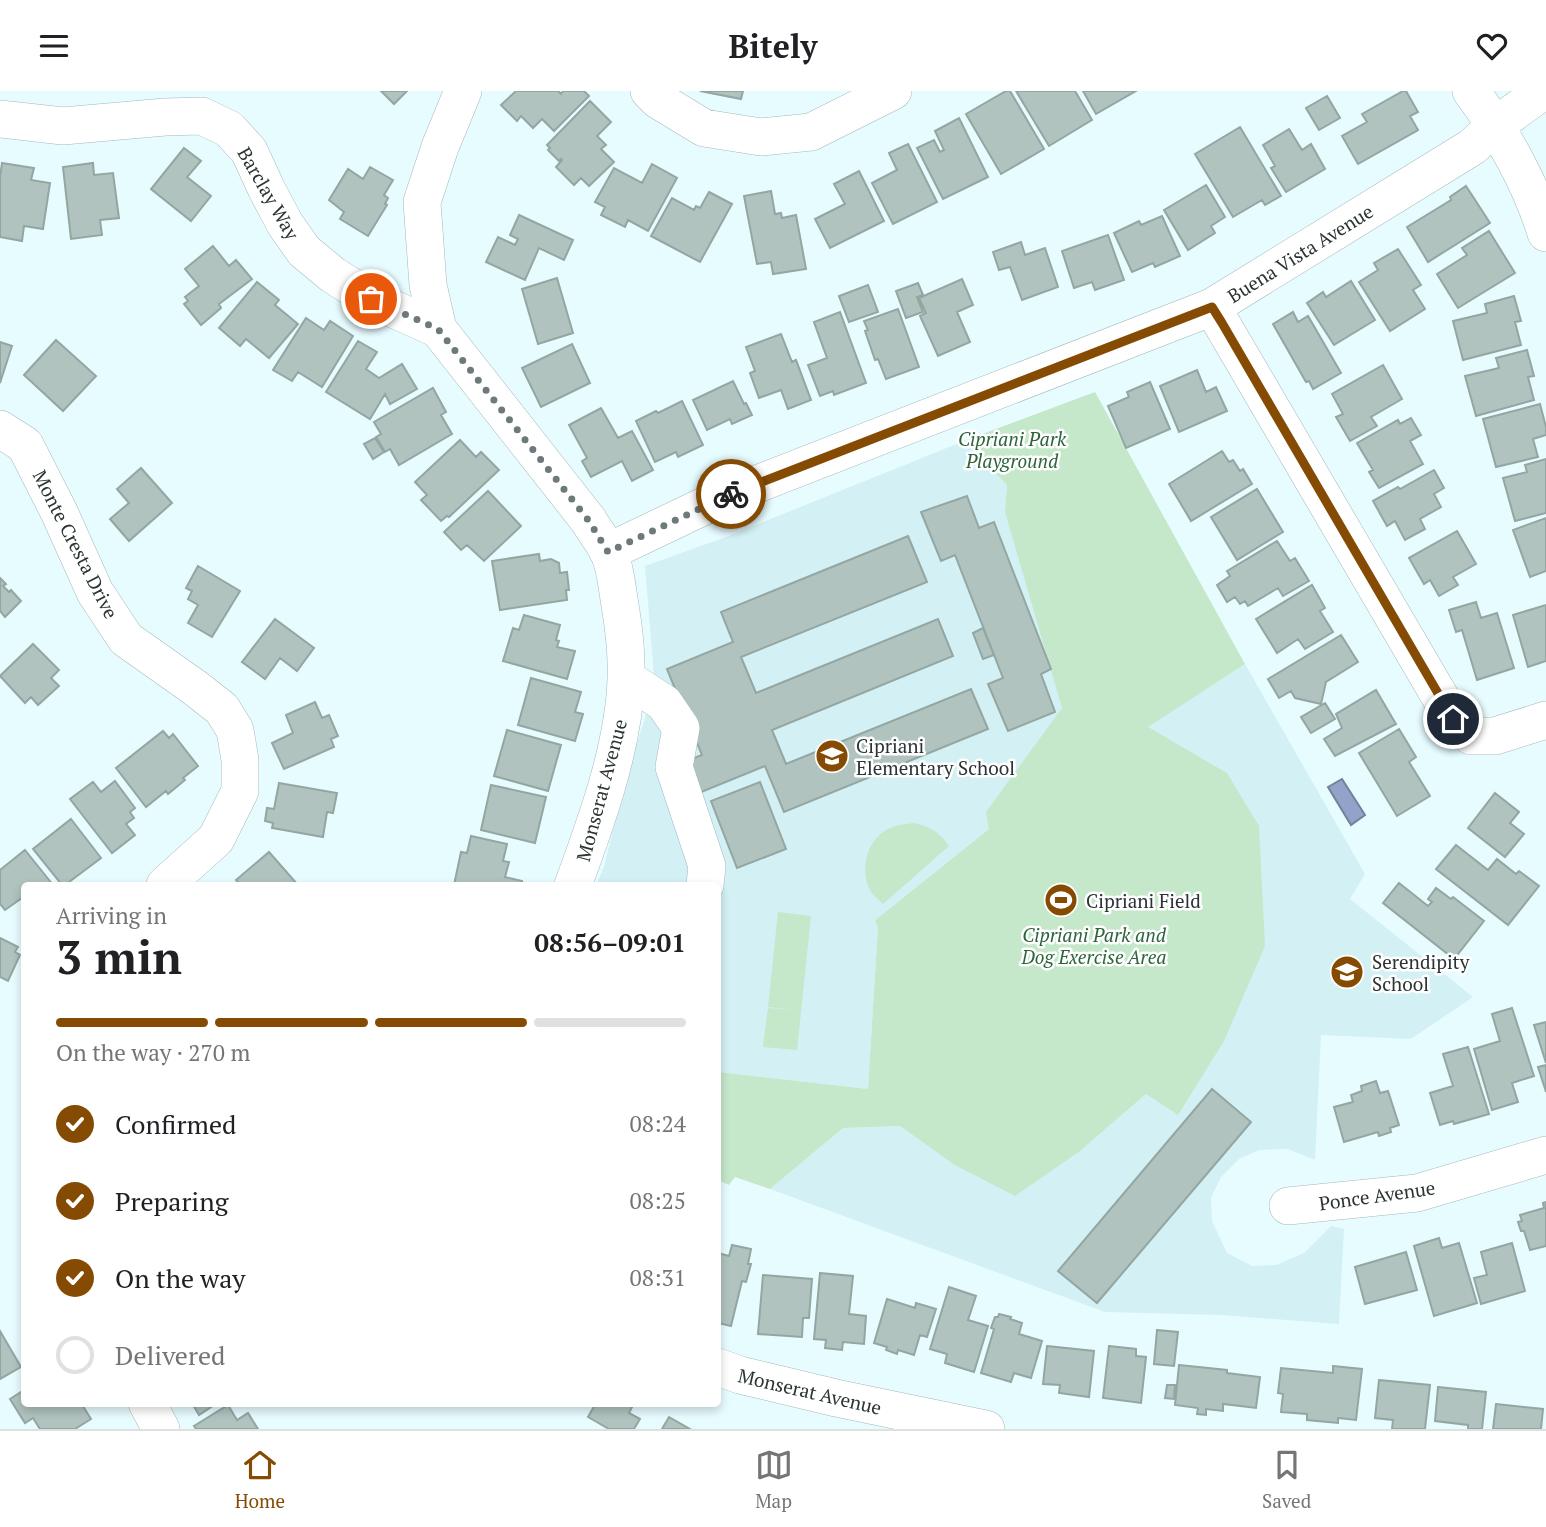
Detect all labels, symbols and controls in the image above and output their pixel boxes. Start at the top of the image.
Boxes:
text: Bitely [729,25,817,67]
icon: menu [35,27,73,65]
icon: heart [1473,27,1511,65]
street label: Barclay Way [233,142,306,244]
street label: Buena Vista Avenue [1222,198,1378,308]
pin [341,269,401,329]
icon: bag [352,280,390,318]
park label: Cipriani Park Playground [958,426,1067,473]
courier [696,459,766,529]
street label: Monte Cresta Drive [28,466,124,622]
icon: bike [712,475,750,513]
pin [1423,689,1483,749]
icon: home [1434,700,1472,738]
street label: Monserat Avenue [570,716,632,864]
place label: Cipriani Elementary School [856,733,1015,780]
school or university icon: Cipriani Elementary School [813,737,851,775]
sports icon: Cipriani Field [1042,881,1080,919]
place label: Cipriani Field [1086,888,1201,913]
text: Arriving in [56,900,167,931]
park label: Cipriani Park and Dog Exercise Area [1021,922,1167,969]
text: 08:56–09:01 [534,925,686,959]
text: 3 min [56,926,182,987]
place label: Serendipity School [1372,949,1470,996]
school or university icon: Serendipity School [1328,953,1366,991]
text: On the way · 270 m [56,1037,250,1068]
icon: check [56,1105,94,1143]
text: Confirmed [115,1107,236,1141]
text: 08:24 [629,1108,686,1139]
street label: Ponce Avenue [1317,1174,1437,1216]
icon: check [56,1182,94,1220]
text: Preparing [115,1184,228,1218]
text: 08:25 [629,1185,686,1216]
icon: check [56,1259,94,1297]
text: On the way [115,1261,246,1295]
text: 08:31 [629,1262,686,1293]
text: Delivered [115,1338,225,1372]
street label: Monserat Avenue [736,1362,884,1420]
tab: Home [235,1446,285,1513]
tab: Map [755,1446,793,1513]
tab: Saved [1262,1446,1311,1513]

